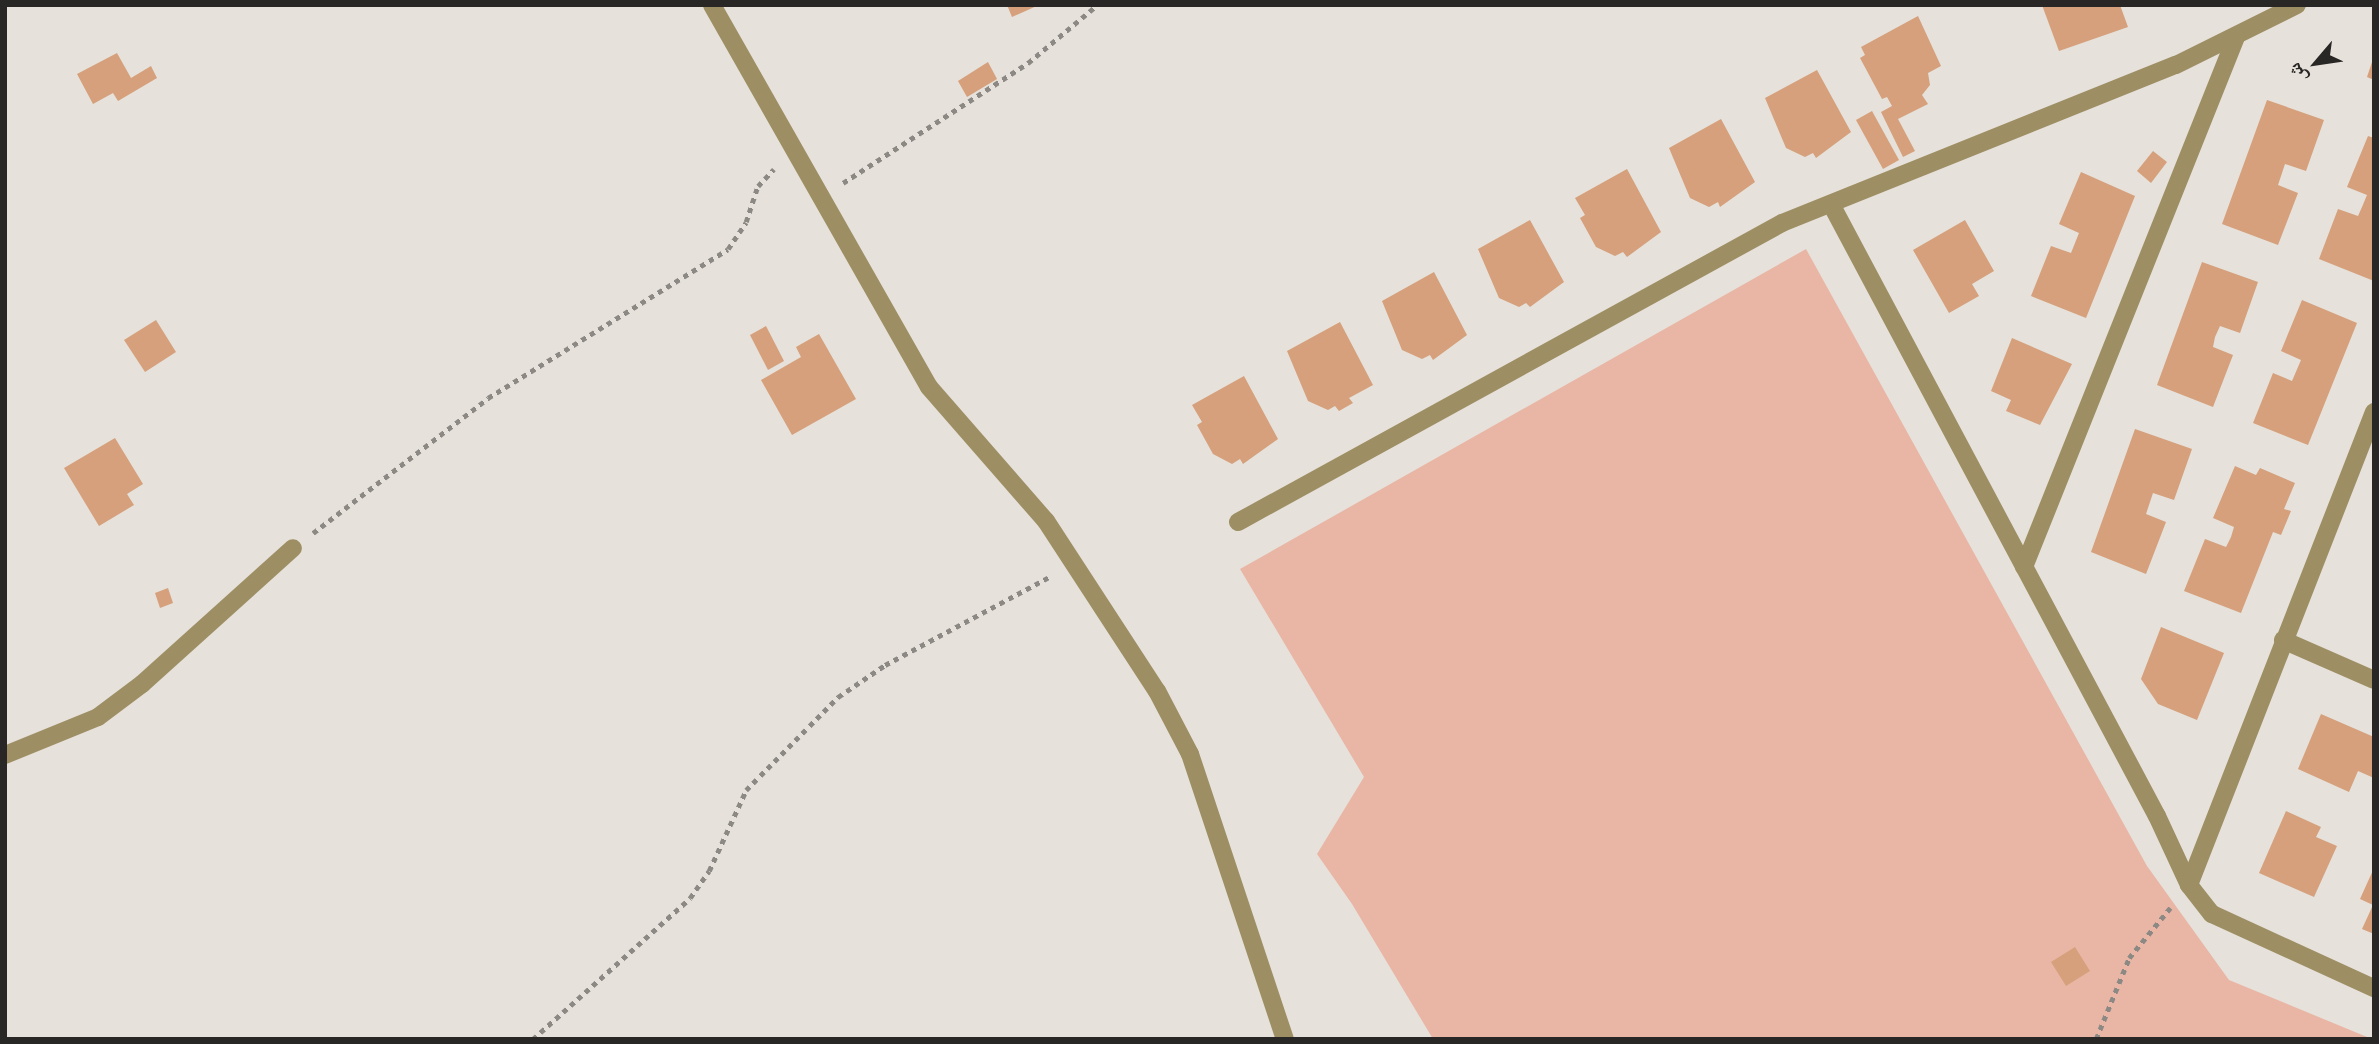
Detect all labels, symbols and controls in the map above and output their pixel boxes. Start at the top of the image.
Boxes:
north arrow [2281,28,2351,98]
text: ش [2283,60,2311,87]

